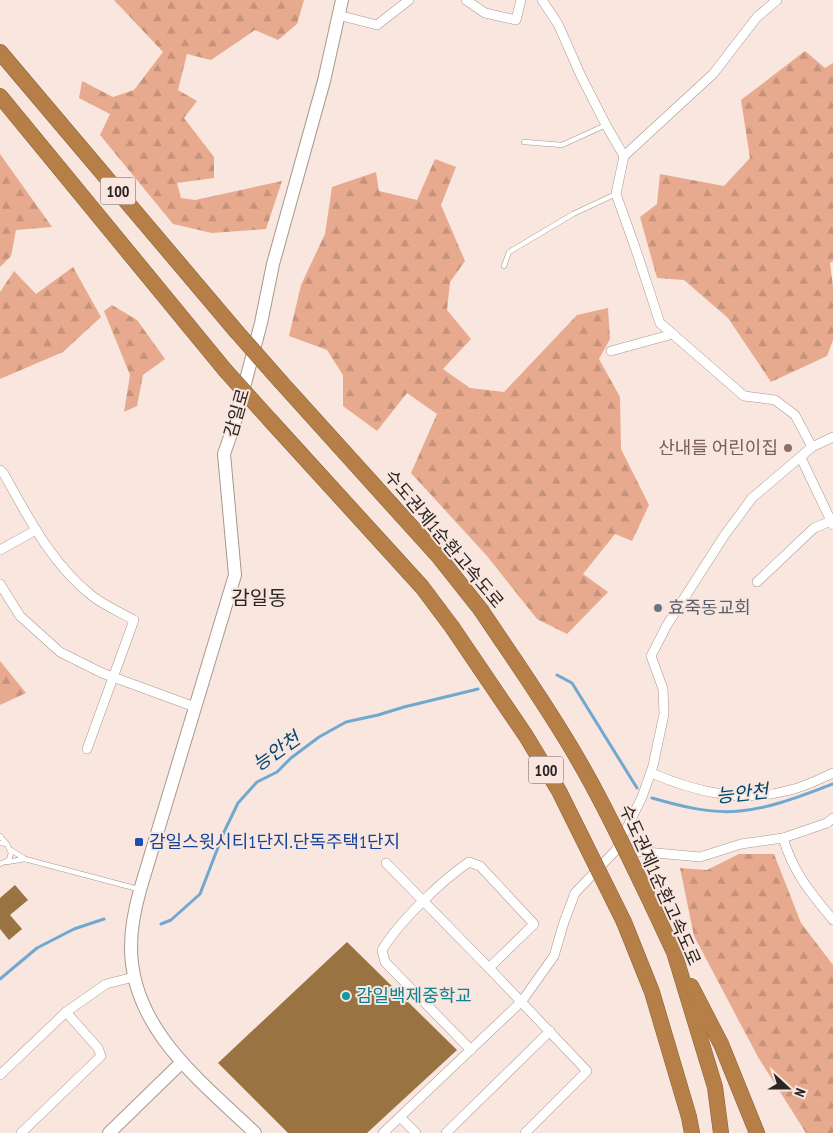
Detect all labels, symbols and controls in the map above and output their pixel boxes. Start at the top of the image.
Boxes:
road number: 100 [100,178,136,205]
street label: 감일로 [219,386,254,440]
place label: 산내들 어린이집 [658,436,778,459]
marker: 산내들 어린이집 [782,442,794,454]
street label: 수도권제1순환고속도로 [380,465,509,613]
district label: 감일동 [231,585,287,611]
place label: 효죽동교회 [668,596,751,619]
marker: 효죽동교회 [652,602,664,614]
water label: 능안천 [248,725,306,776]
road number: 100 [528,756,564,784]
water label: 능안천 [715,778,771,808]
street label: 수도권제1순환고속도로 [615,801,706,969]
place label: 감일스윗시티1단지.단독주택1단지 [149,830,400,853]
marker: 감일스윗시티1단지.단독주택1단지 [133,836,145,848]
place label: 감일백제중학교 [356,984,472,1007]
marker: 감일백제중학교 [340,990,352,1002]
north arrow [763,1063,813,1113]
text: N [790,1086,810,1099]

